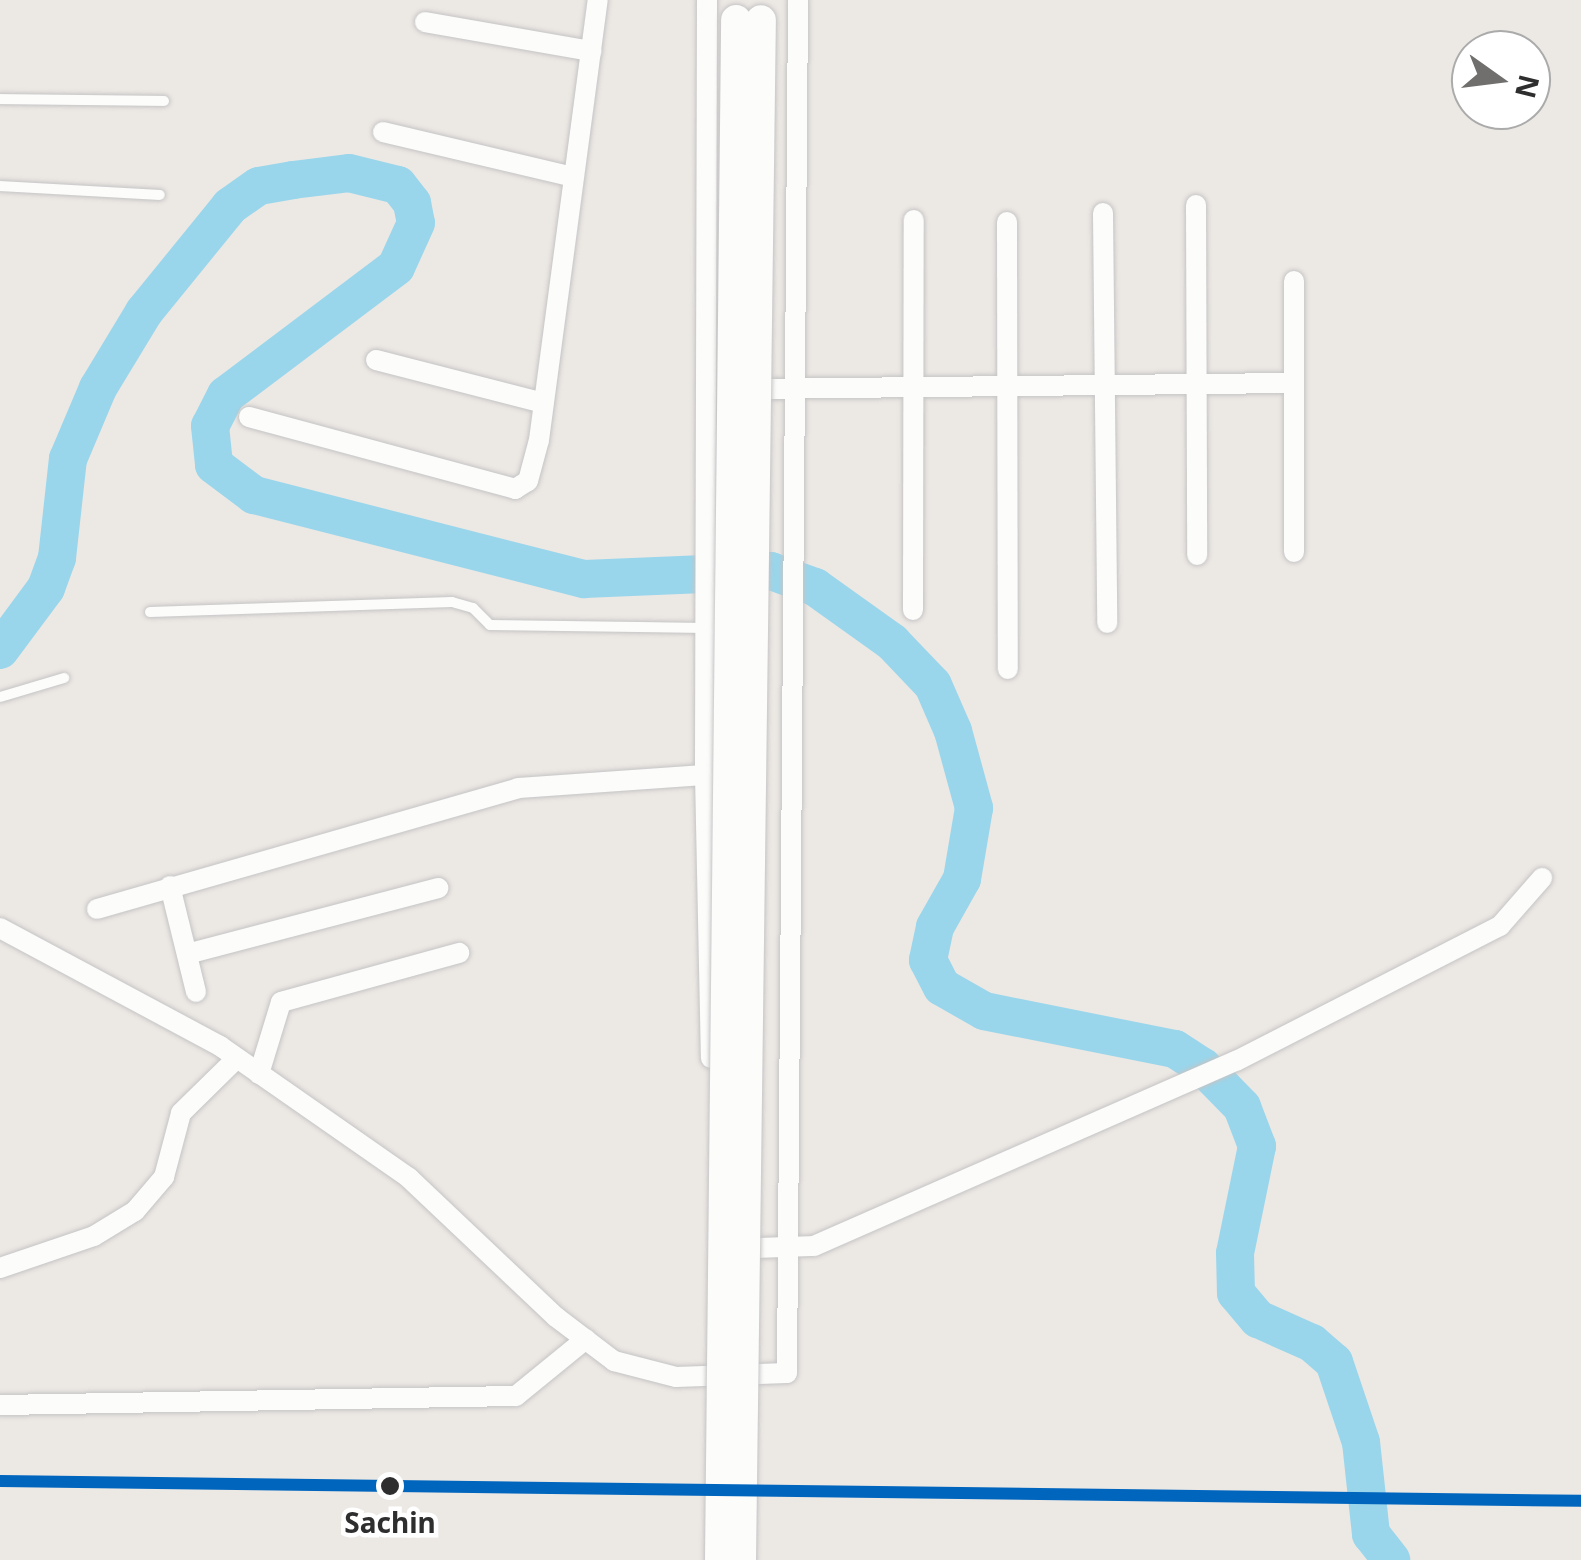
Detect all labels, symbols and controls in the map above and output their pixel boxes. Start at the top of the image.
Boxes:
north arrow [1451,30,1551,130]
text: N [1507,71,1549,102]
marker: Sachin [375,1471,405,1501]
place label: Sachin [344,1505,436,1539]

